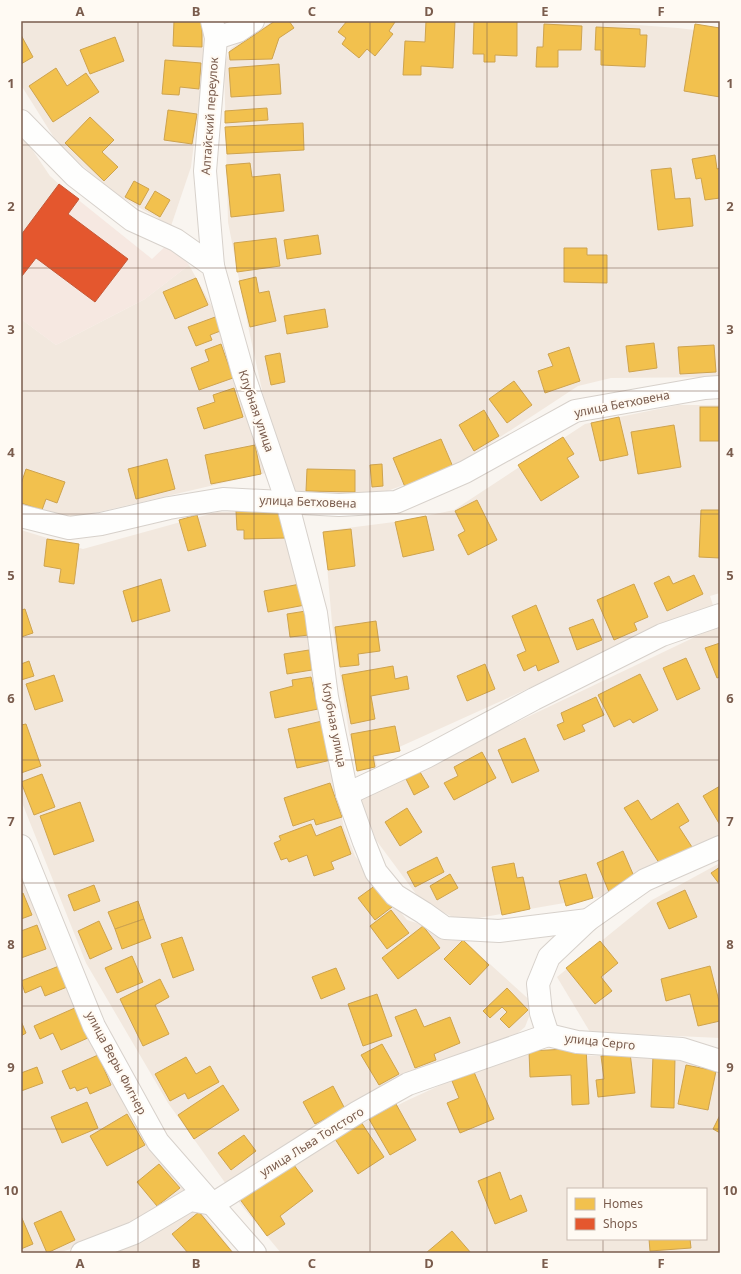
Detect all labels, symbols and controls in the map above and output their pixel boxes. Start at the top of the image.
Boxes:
text: A [76,2,85,20]
text: B [192,2,200,20]
text: C [308,2,316,20]
text: D [424,2,434,20]
text: E [541,2,549,20]
text: F [657,2,665,20]
street label: Алтайский переулок [197,56,222,176]
text: 1 [7,74,15,92]
text: 1 [726,74,734,92]
text: 2 [7,197,15,215]
text: 2 [726,197,734,215]
text: 3 [7,320,15,338]
text: 3 [726,320,734,338]
street label: Клубная улица [234,367,278,454]
street label: улица Бетховена [573,386,671,421]
text: 4 [7,443,15,461]
text: 4 [726,443,734,461]
street label: улица Бетховена [259,491,357,512]
text: 5 [7,566,15,584]
text: 5 [726,566,734,584]
street label: Клубная улица [318,681,351,769]
text: 6 [7,689,15,707]
text: 6 [726,689,734,707]
text: 7 [7,812,15,830]
text: 7 [726,812,734,830]
text: 8 [7,935,15,953]
text: 8 [726,935,734,953]
street label: улица Веры Фигнер [82,1008,151,1117]
street label: улица Серго [564,1029,636,1054]
text: 9 [7,1058,15,1076]
text: 9 [726,1058,734,1076]
street label: улица Льва Толстого [256,1103,367,1181]
text: 10 [4,1181,18,1199]
text: 10 [723,1181,737,1199]
legend [567,1188,707,1240]
text: Homes [603,1195,643,1212]
text: Shops [603,1215,638,1232]
text: A [76,1254,85,1272]
text: B [192,1254,200,1272]
text: C [308,1254,316,1272]
text: D [424,1254,434,1272]
text: E [541,1254,549,1272]
text: F [657,1254,665,1272]

